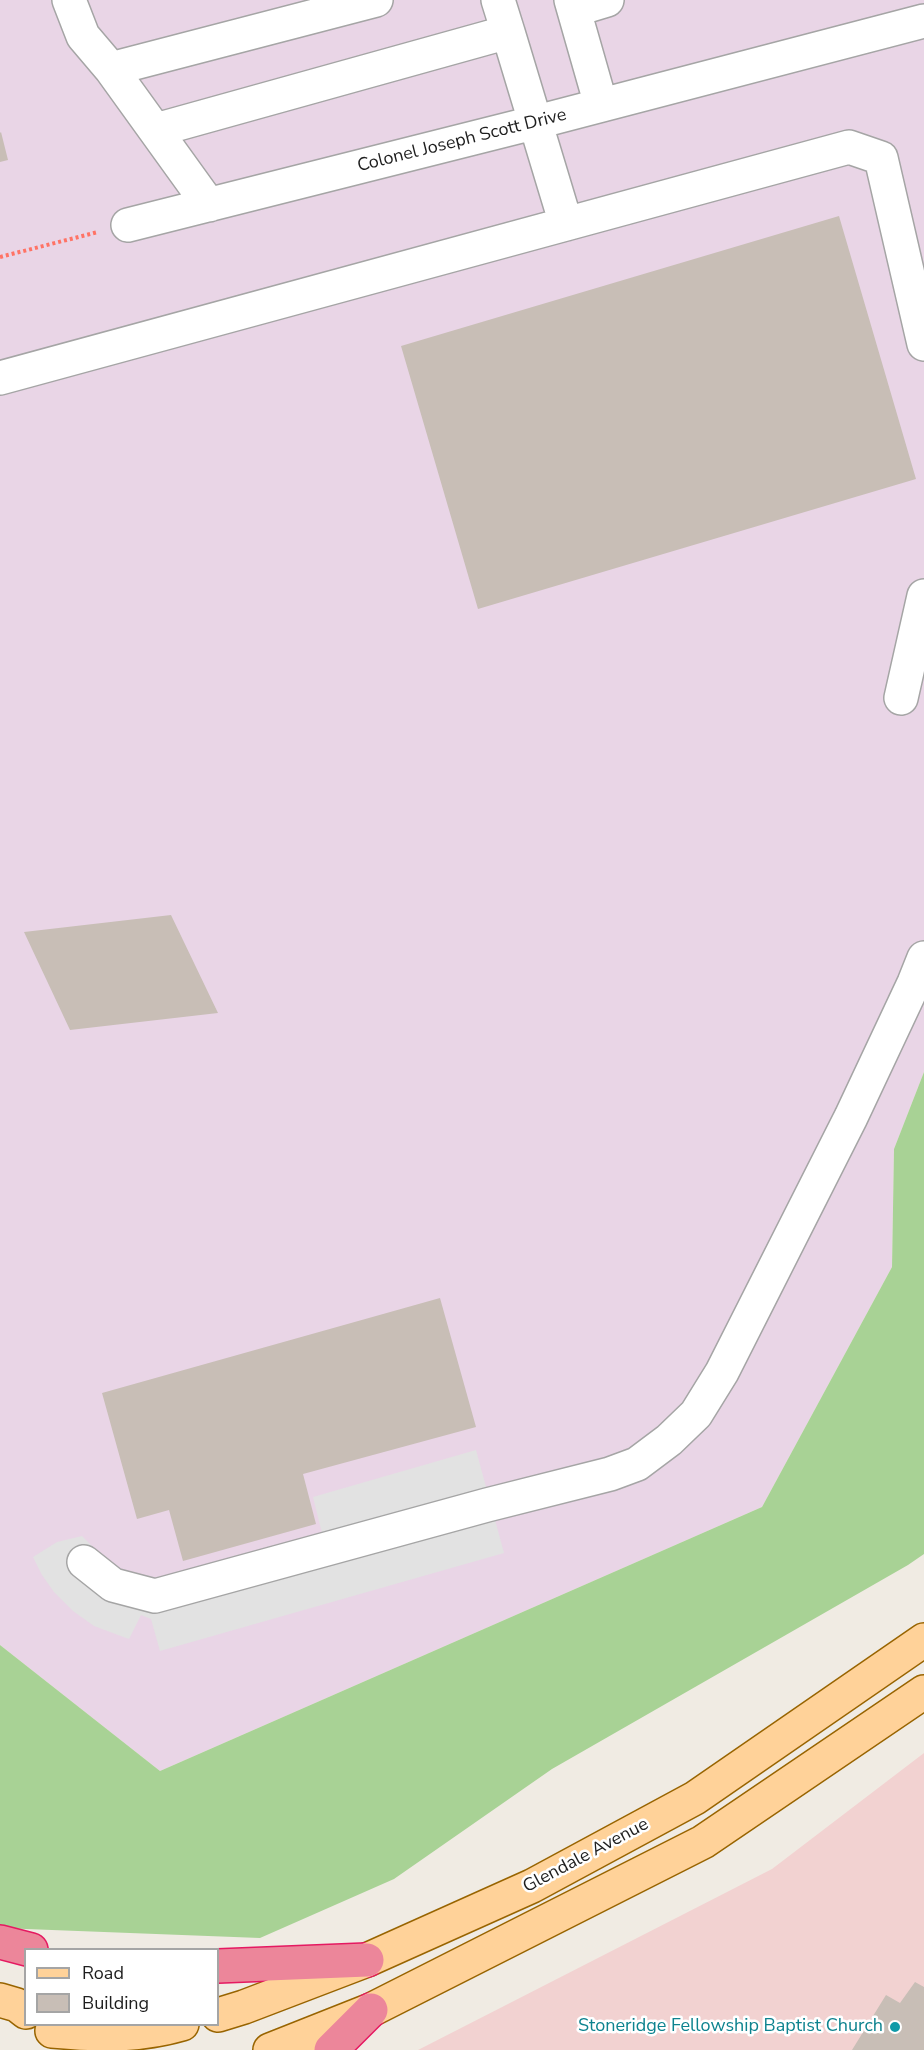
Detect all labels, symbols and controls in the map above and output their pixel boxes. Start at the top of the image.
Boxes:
street label: Colonel Joseph Scott Drive [355,105,569,177]
street label: Glendale Avenue [520,1814,652,1898]
legend [24,1948,219,2026]
text: Road [82,1961,124,1985]
text: Building [82,1991,149,2015]
place label: Stoneridge Fellowship Baptist Church [578,2016,883,2038]
marker: Stoneridge Fellowship Baptist Church [888,2020,902,2034]

